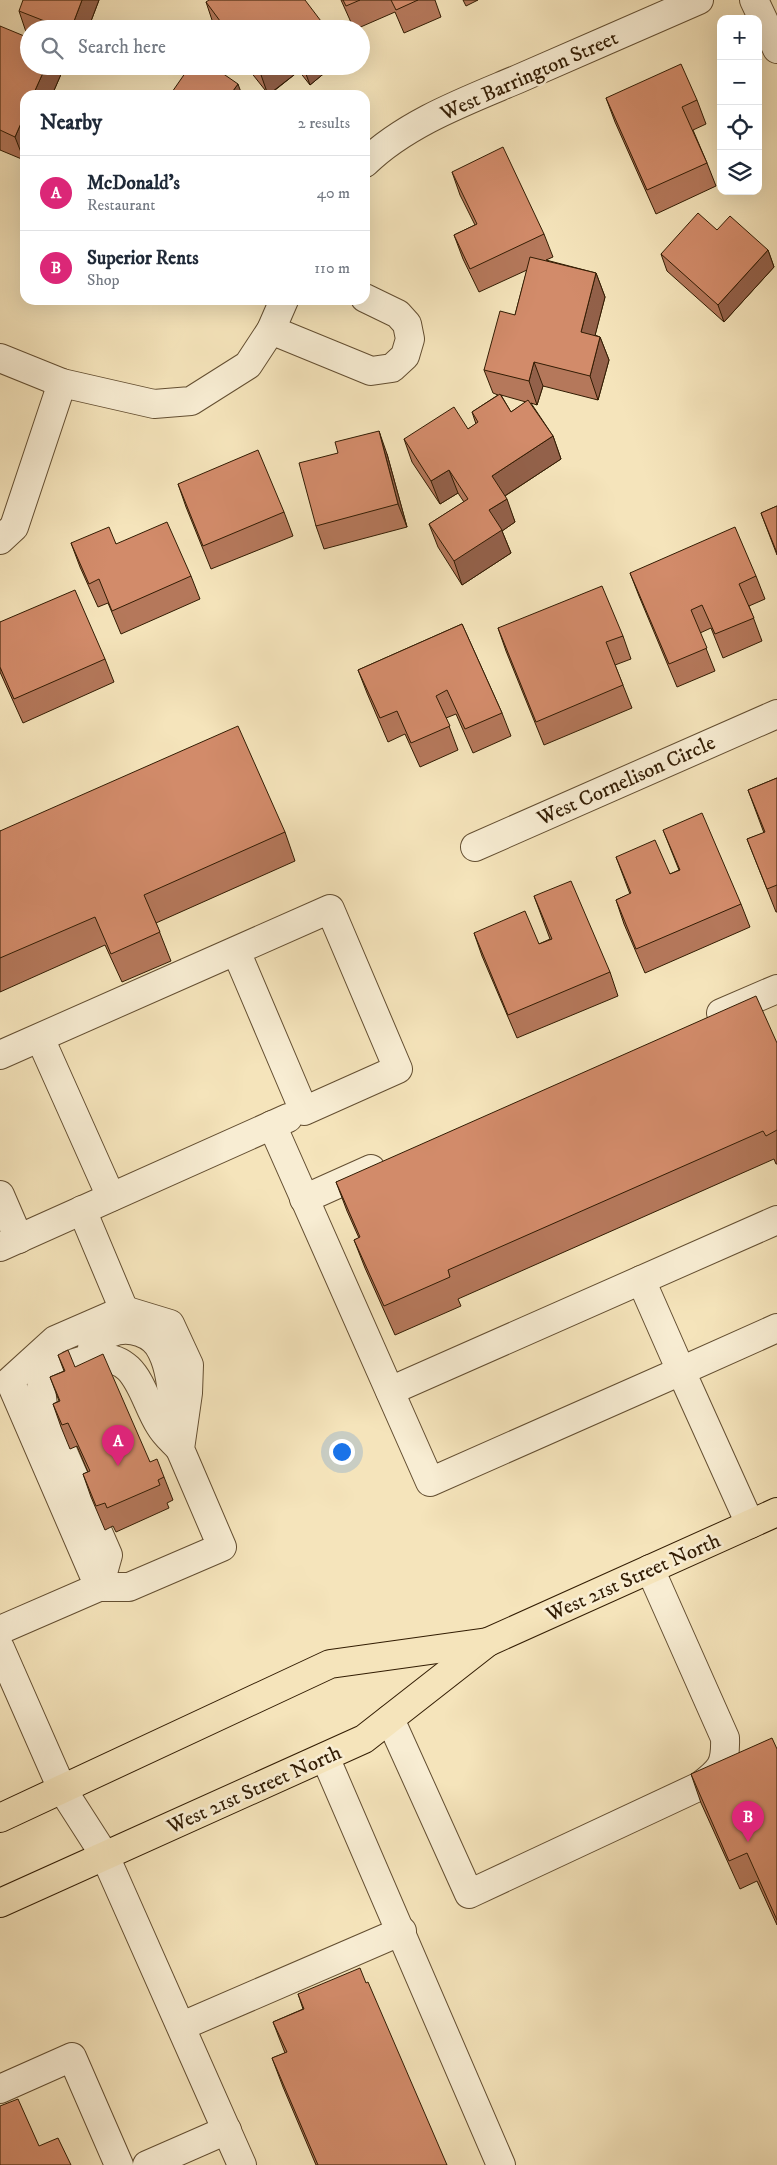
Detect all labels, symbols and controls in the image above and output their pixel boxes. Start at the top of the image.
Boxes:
map controls [717,15,762,195]
button: + [717,15,762,60]
search box [20,20,370,75]
street label: West Barrington Street [436,25,623,127]
icon: search [38,34,66,62]
text: Search here [78,36,166,59]
button: − [717,60,762,105]
button: locate [717,105,762,150]
text: Nearby [40,110,102,136]
text: 2 results [298,113,350,133]
button: layers [717,150,762,195]
text: McDonald's [87,172,180,195]
text: A [51,183,61,203]
text: 40 m [317,183,350,203]
text: Restaurant [87,195,155,215]
text: Superior Rents [87,247,199,270]
text: B [51,258,61,278]
text: 110 m [314,258,350,278]
text: Shop [87,270,120,290]
street label: West Cornelison Circle [532,730,720,832]
pin: A [102,1425,134,1466]
your location [329,1439,355,1465]
street label: West 21st Street North [541,1528,725,1628]
street label: West 21st Street North [162,1740,346,1840]
pin: B [732,1801,764,1842]

